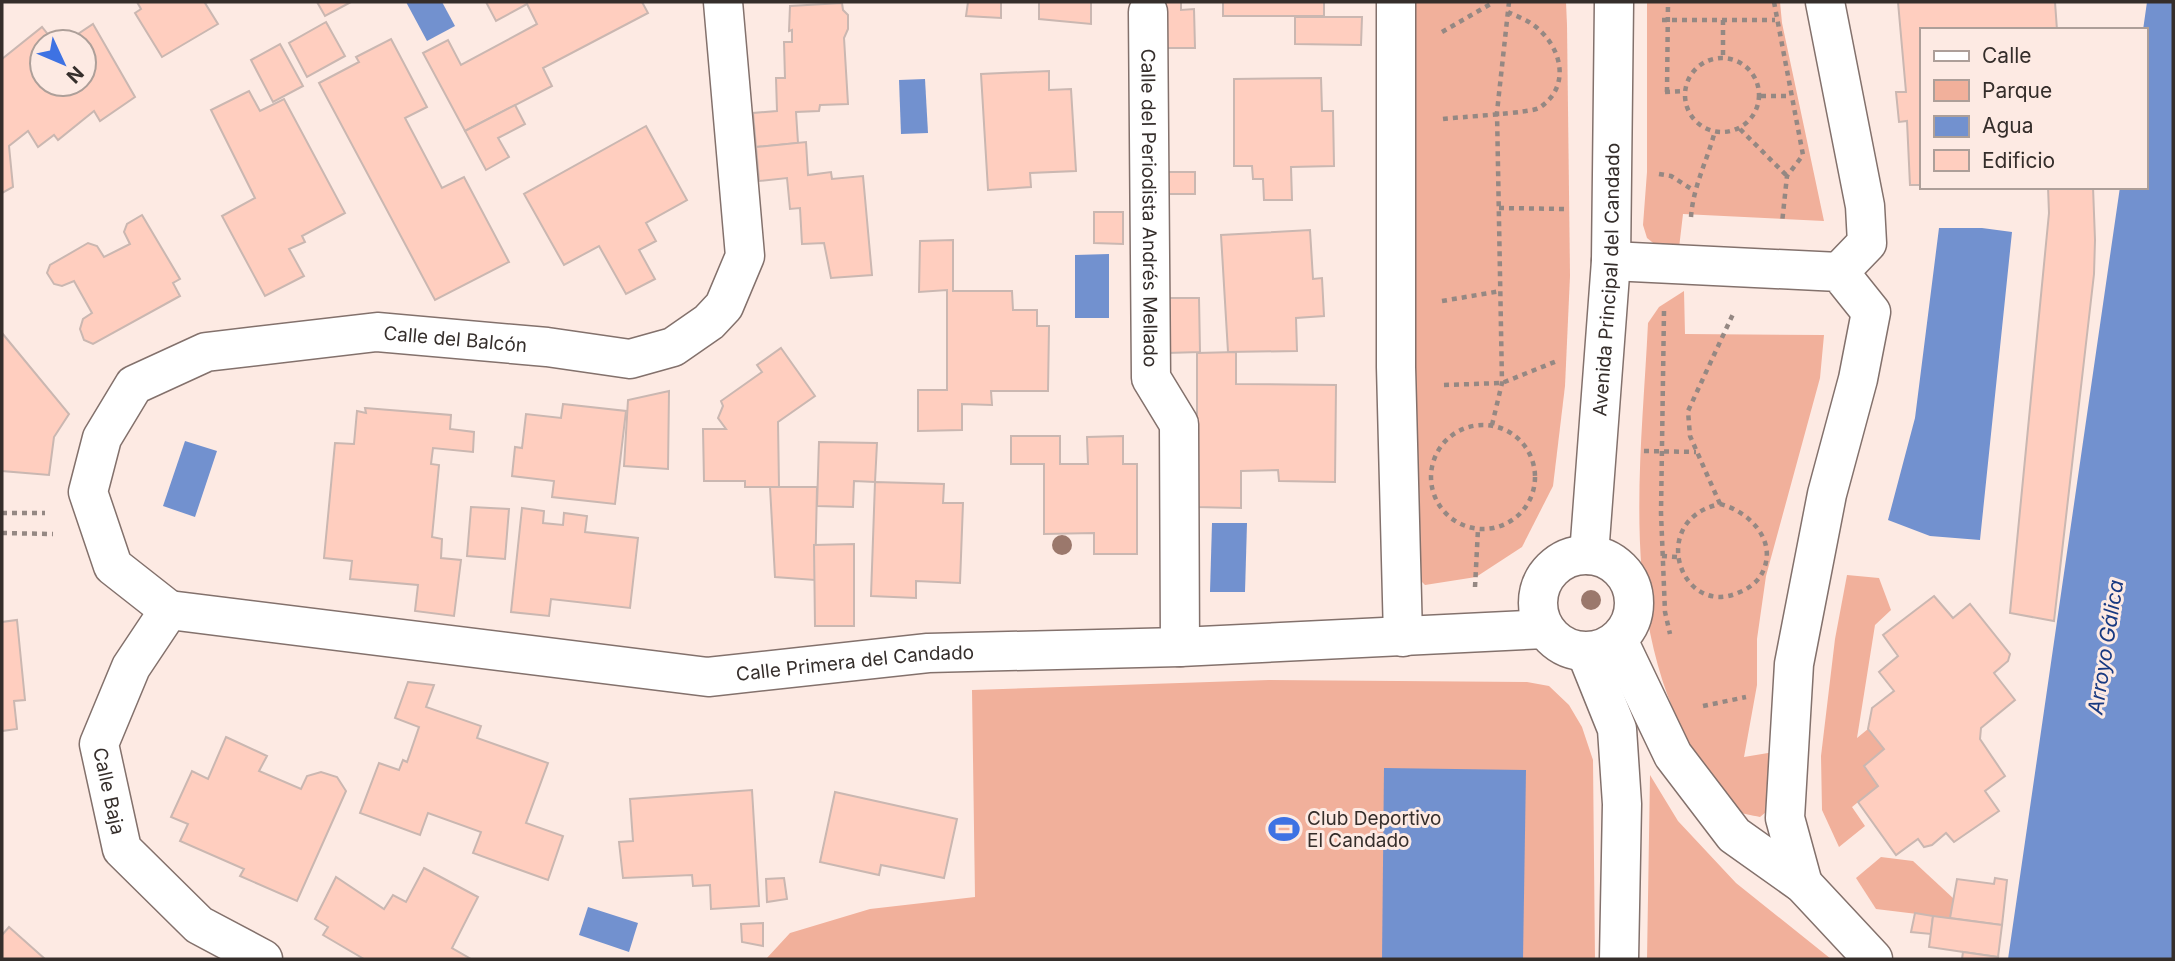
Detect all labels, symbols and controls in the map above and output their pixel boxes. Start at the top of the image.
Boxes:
north arrow [28,28,98,98]
legend [1920,28,2147,189]
text: Calle [1982,43,2032,68]
street label: Calle del Periodista Andrés Mellado [1136,49,1162,367]
text: N [62,61,88,88]
text: Parque [1982,78,2052,103]
text: Agua [1982,113,2034,138]
street label: Avenida Principal del Candado [1588,143,1624,417]
text: Edificio [1982,148,2055,173]
street label: Calle del Balcón [382,322,528,357]
water label: Arroyo Gálica [2082,578,2129,717]
street label: Calle Primera del Candado [735,641,974,686]
street label: Calle Baja [88,745,130,837]
place label: Club Deportivo El Candado [1307,807,1441,852]
sports icon: Club Deportivo El Candado [1267,812,1301,846]

